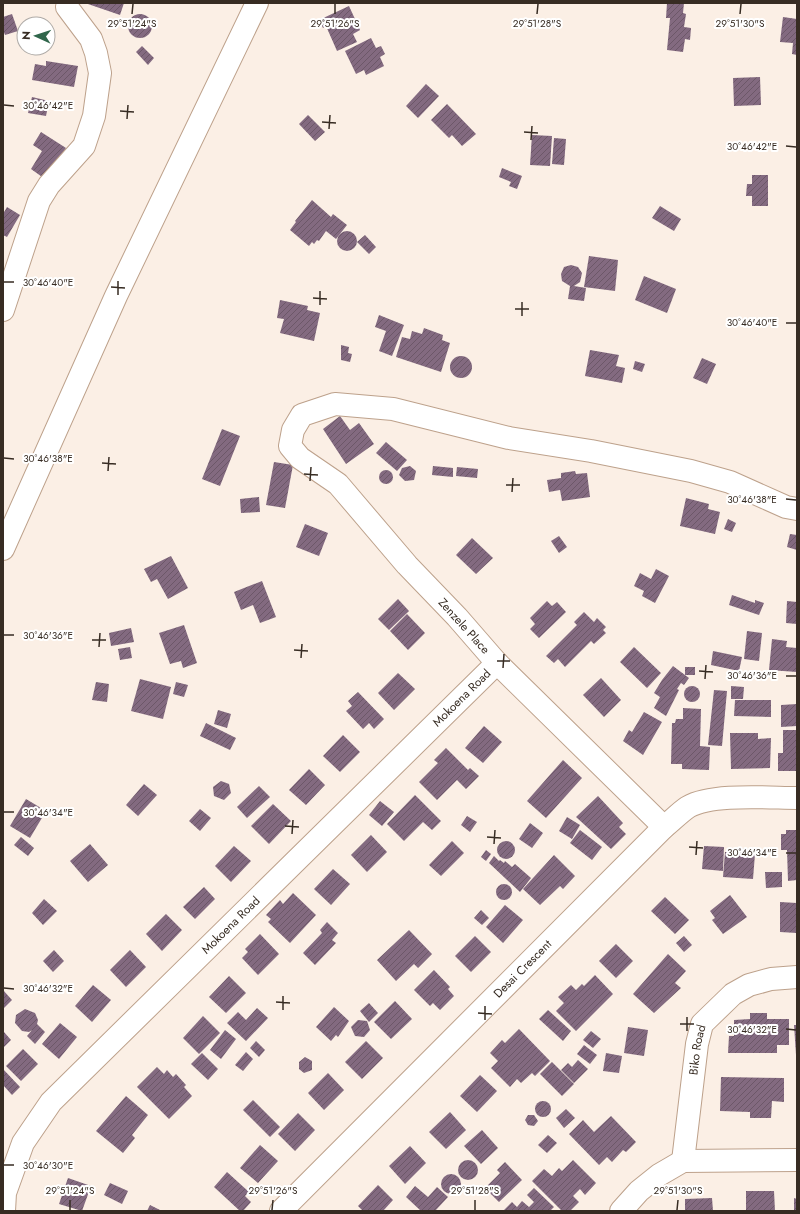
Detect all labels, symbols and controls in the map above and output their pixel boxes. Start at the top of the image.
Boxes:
north arrow [16,16,56,56]
text: 29°51'24"S [108,16,157,31]
text: 29°51'26"S [311,16,360,31]
text: 29°51'28"S [513,16,562,31]
text: 29°51'30"S [716,16,765,31]
text: N [18,31,34,40]
text: 30°46'42"E [23,98,73,113]
text: 30°46'42"E [727,139,777,154]
text: 30°46'40"E [23,275,73,290]
text: 30°46'40"E [727,315,777,330]
text: 30°46'38"E [23,451,73,466]
text: 30°46'38"E [727,492,777,507]
street label: Zenzele Place [434,594,494,658]
text: 30°46'36"E [23,628,73,643]
street label: Mokoena Road [428,665,495,731]
text: 30°46'36"E [727,668,777,683]
text: 30°46'34"E [23,805,73,820]
text: 30°46'34"E [727,845,777,860]
street label: Mokoena Road [197,892,264,958]
street label: Desai Crescent [489,935,556,1002]
text: 30°46'32"E [23,981,73,996]
text: 30°46'32"E [727,1022,777,1037]
street label: Biko Road [684,1023,711,1076]
text: 30°46'30"E [23,1158,73,1173]
text: 29°51'24"S [46,1183,95,1198]
text: 29°51'26"S [249,1183,298,1198]
text: 29°51'28"S [451,1183,500,1198]
text: 29°51'30"S [654,1183,703,1198]

